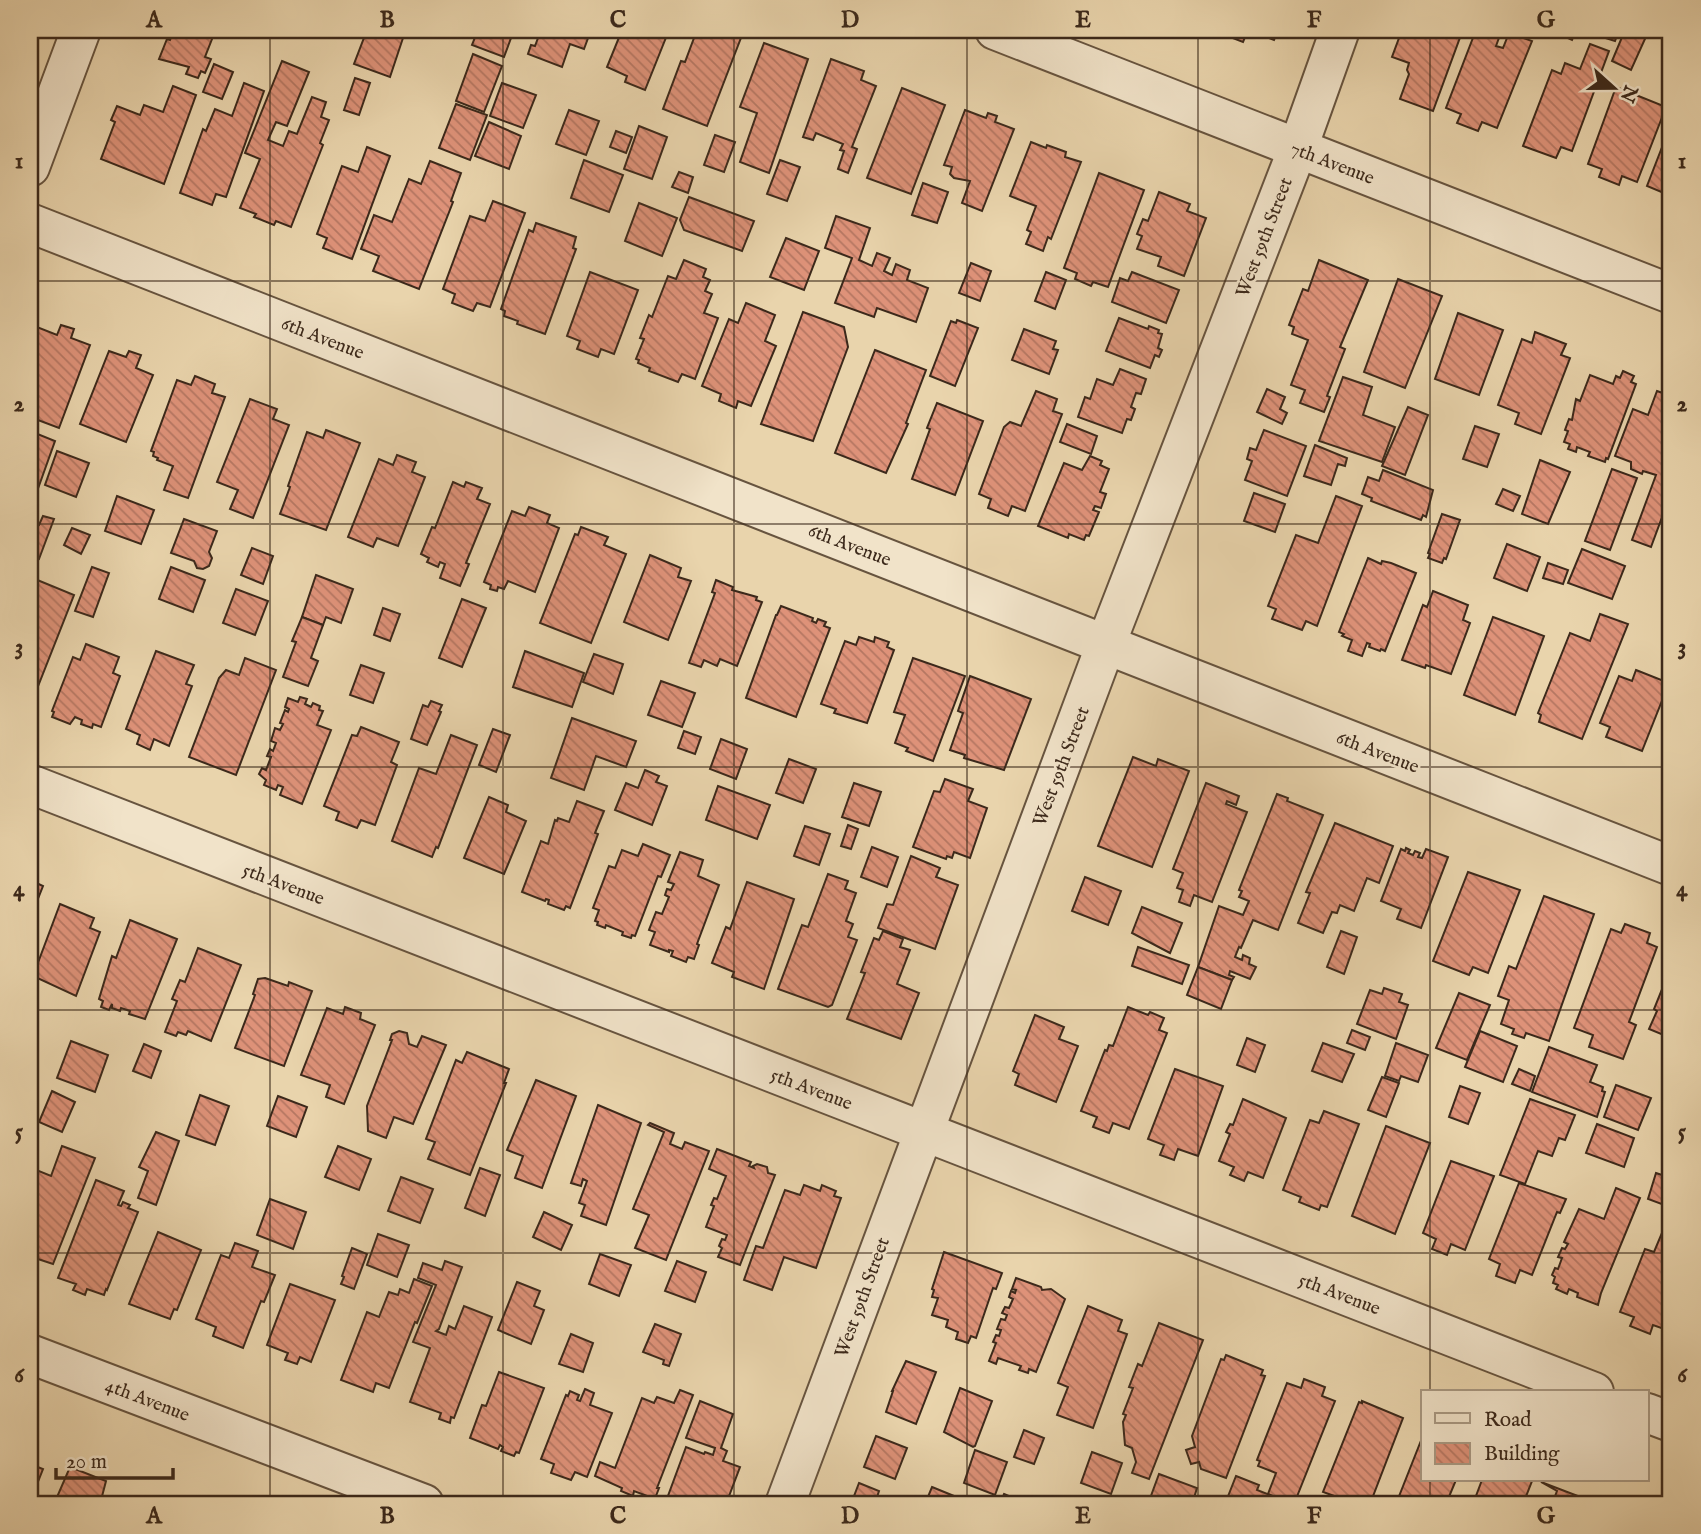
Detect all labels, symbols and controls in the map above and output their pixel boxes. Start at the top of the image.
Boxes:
text: A [145,6,163,35]
text: B [379,6,395,35]
text: C [610,6,627,35]
text: D [841,6,859,35]
text: E [1075,6,1091,35]
text: F [1307,6,1322,35]
text: G [1537,6,1556,35]
north arrow [1578,52,1648,122]
text: N [1614,80,1643,106]
street label: 7th Avenue [1287,137,1378,191]
text: 1 [15,147,23,176]
text: 1 [1678,147,1686,176]
street label: West 59th Street [1231,174,1299,301]
street label: 6th Avenue [277,312,367,366]
text: 2 [14,390,25,419]
text: 2 [1677,390,1688,419]
street label: 6th Avenue [804,519,894,573]
text: 3 [15,633,23,662]
text: 3 [1678,633,1686,662]
street label: West 59th Street [1028,703,1096,830]
street label: 6th Avenue [1332,726,1422,780]
street label: 5th Avenue [239,858,328,912]
text: 4 [13,875,25,904]
text: 4 [1676,875,1688,904]
street label: 5th Avenue [767,1063,856,1117]
text: 5 [15,1118,24,1147]
text: 5 [1678,1118,1687,1147]
street label: West 59th Street [830,1234,896,1361]
street label: 5th Avenue [1295,1268,1384,1322]
text: 6 [14,1361,25,1390]
text: 6 [1677,1361,1688,1390]
street label: 4th Avenue [102,1374,193,1428]
legend [1421,1390,1648,1482]
text: Road [1484,1407,1532,1434]
scale bar [56,1436,173,1480]
text: Building [1484,1441,1560,1468]
text: 20 m [66,1449,107,1476]
text: A [145,1502,163,1531]
text: B [379,1502,395,1531]
text: C [610,1502,627,1531]
text: D [841,1502,859,1531]
text: E [1075,1502,1091,1531]
text: F [1307,1502,1322,1531]
text: G [1537,1502,1556,1531]

